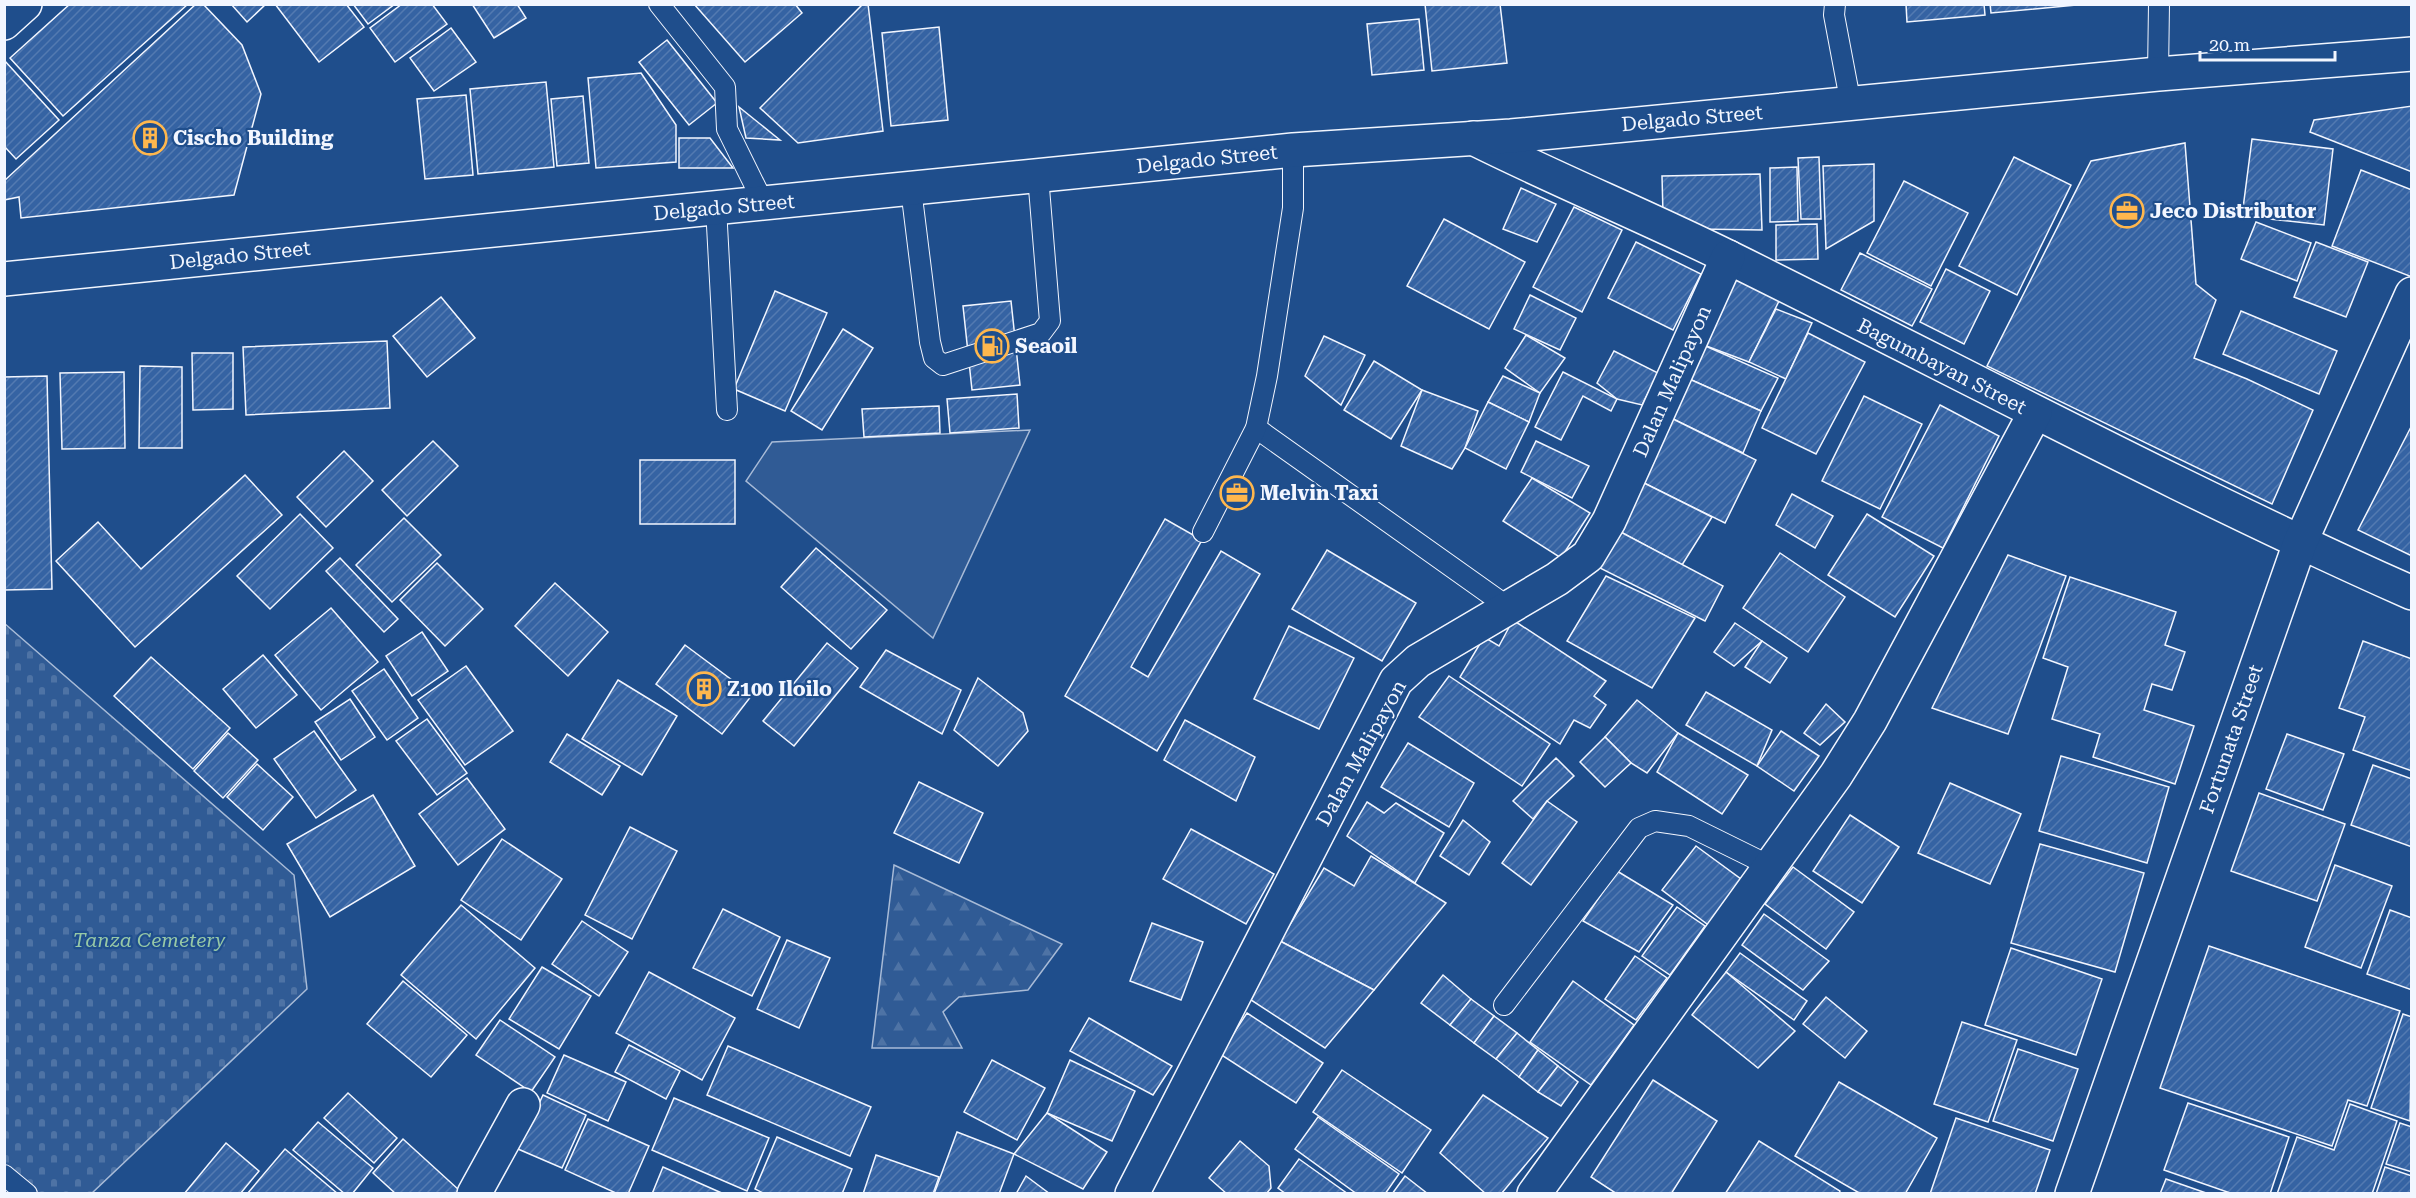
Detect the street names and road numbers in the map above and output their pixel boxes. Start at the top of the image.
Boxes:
street label: Delgado Street [1620,100,1764,136]
street label: Delgado Street [1135,140,1279,178]
street label: Delgado Street [652,189,796,225]
street label: Delgado Street [168,236,312,274]
street label: Dalan Malipayon [1628,301,1716,461]
street label: Bagumbayan Street [1853,313,2031,419]
street label: Fortunata Street [2194,661,2268,817]
street label: Dalan Malipayon [1311,676,1411,830]

